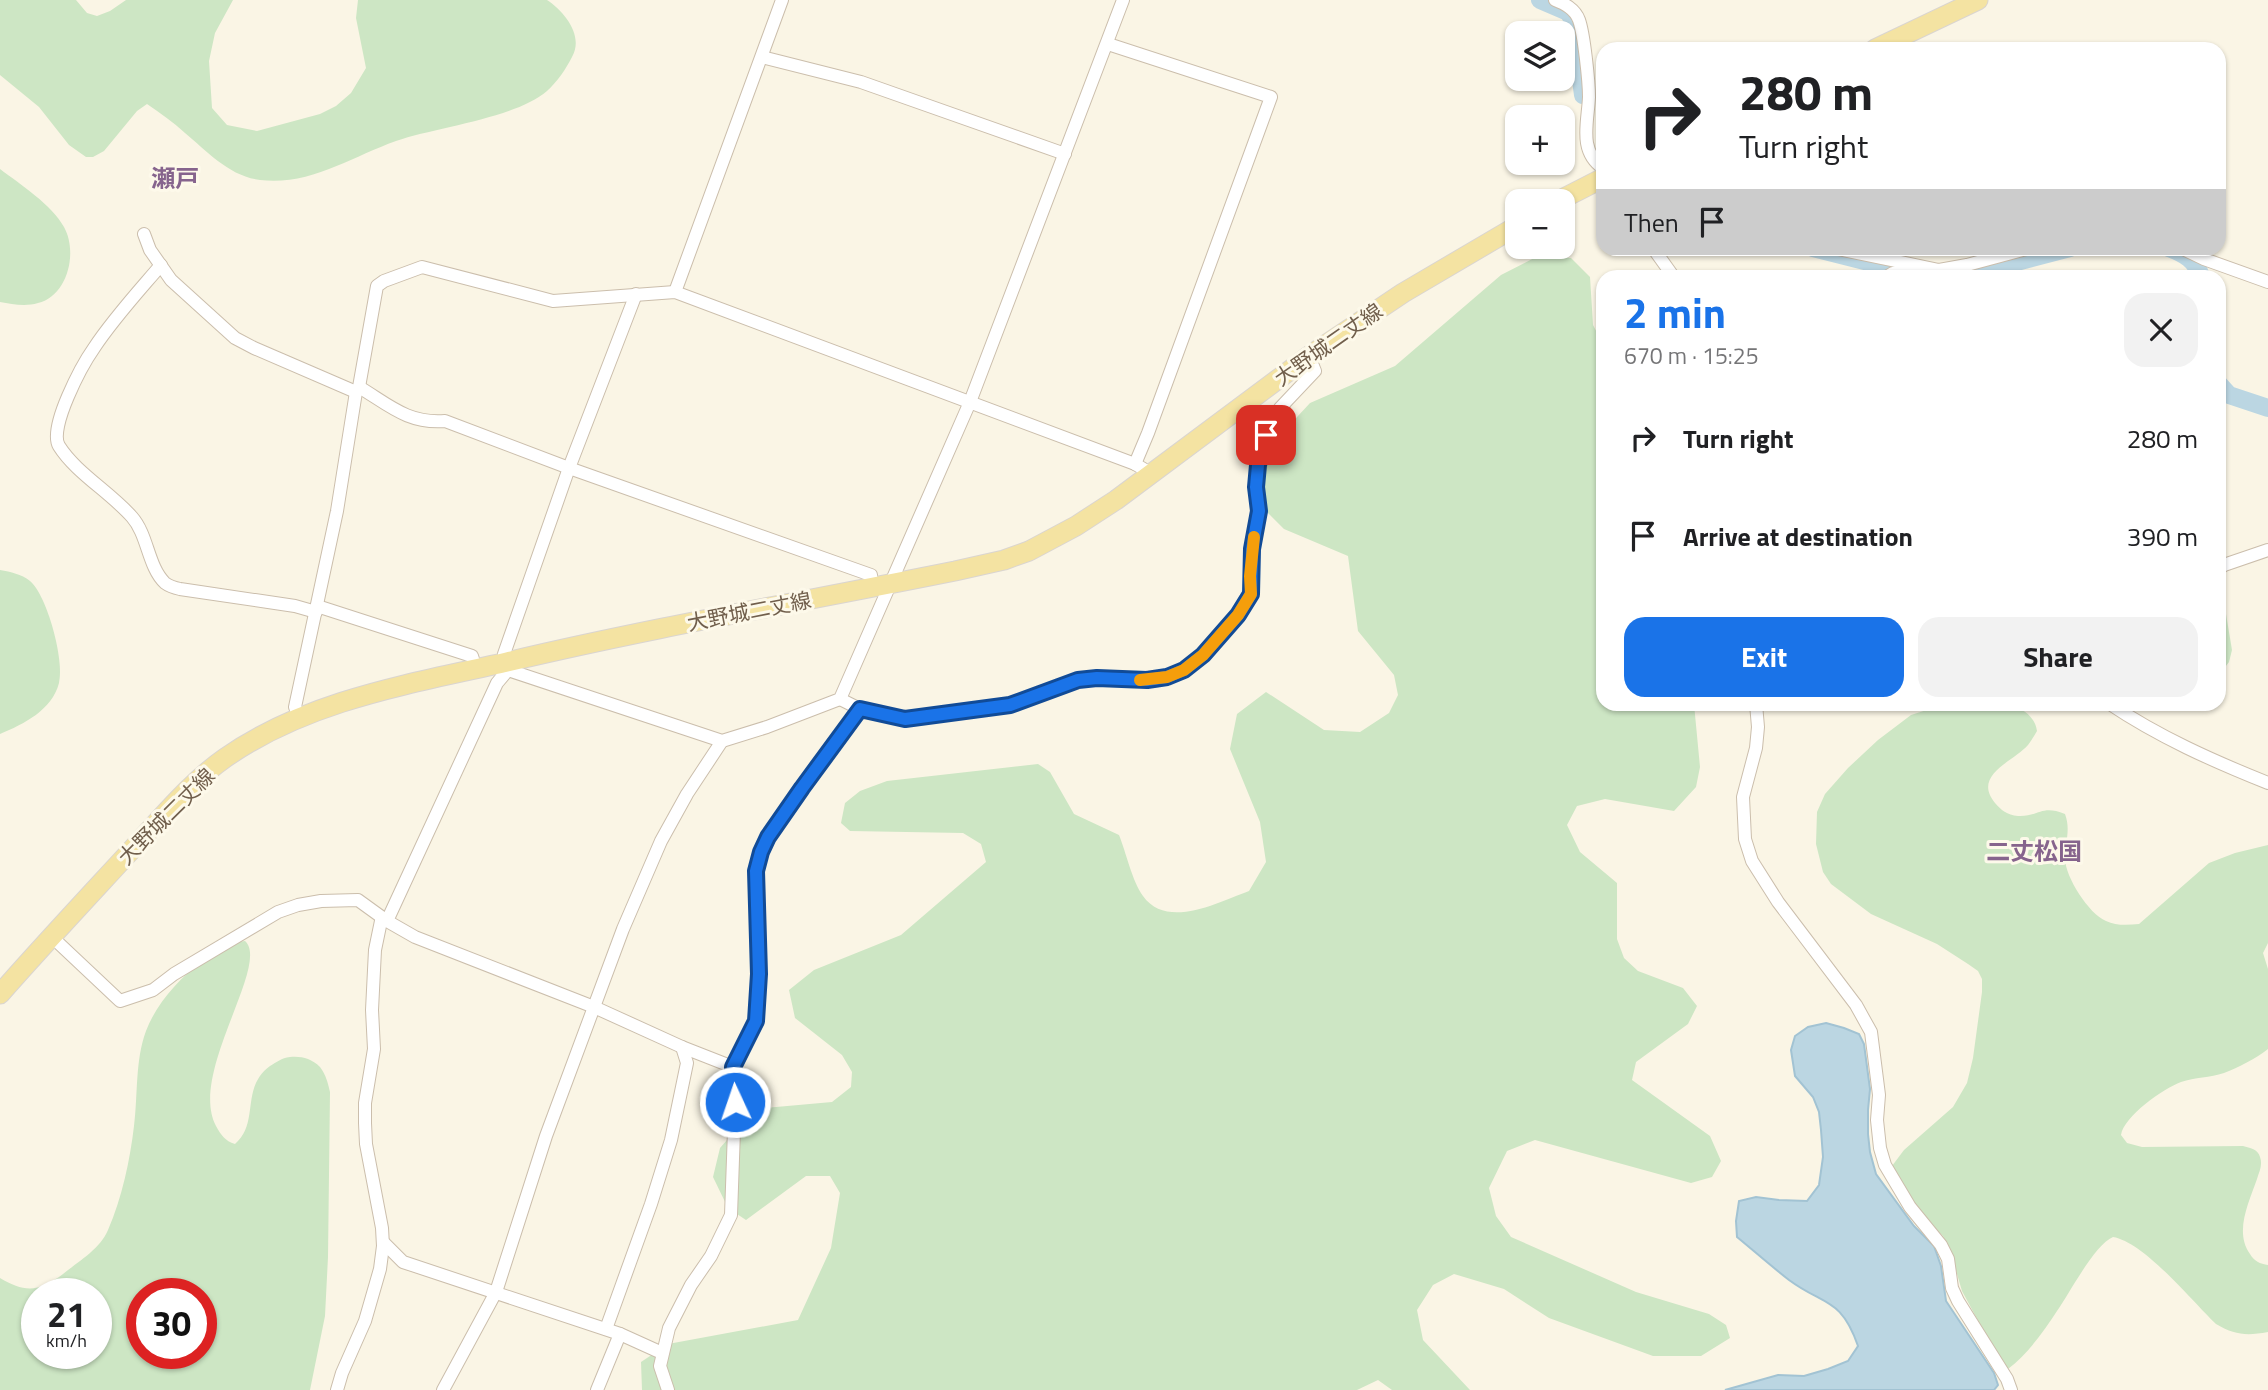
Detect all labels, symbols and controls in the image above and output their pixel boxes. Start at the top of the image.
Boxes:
map controls [1505,21,1575,259]
button: layers [1505,21,1575,91]
text: 280 m [1739,54,1873,129]
icon: right [1624,70,1715,161]
button: + [1505,105,1575,175]
text: Turn right [1739,122,1868,170]
district label: 瀬戸 [151,160,199,196]
button: − [1505,189,1575,259]
text: Then [1624,203,1679,242]
icon: arrive [1693,203,1731,241]
text: 2 min [1624,280,1726,344]
button: close [2124,293,2198,367]
street label: 大野城二丈線 [1267,295,1389,393]
text: 670 m · 15:25 [1624,338,1759,373]
pin [1236,405,1296,465]
icon: arrive [1247,416,1285,454]
icon: right [1624,419,1662,457]
text: Turn right [1683,419,1794,458]
text: 280 m [2127,419,2198,458]
icon: arrive [1624,517,1662,555]
text: Arrive at destination [1683,517,1913,556]
text: 390 m [2127,517,2198,556]
street label: 大野城二丈線 [684,583,814,639]
button: Exit [1624,617,1904,697]
button: Share [1918,617,2198,697]
street label: 大野城二丈線 [110,760,222,872]
district label: 二丈松国 [1986,833,2082,869]
position arrow [698,1065,772,1139]
speed limit sign: 30 [126,1278,217,1369]
text: 21 [47,1287,86,1341]
text: km/h [46,1327,87,1354]

